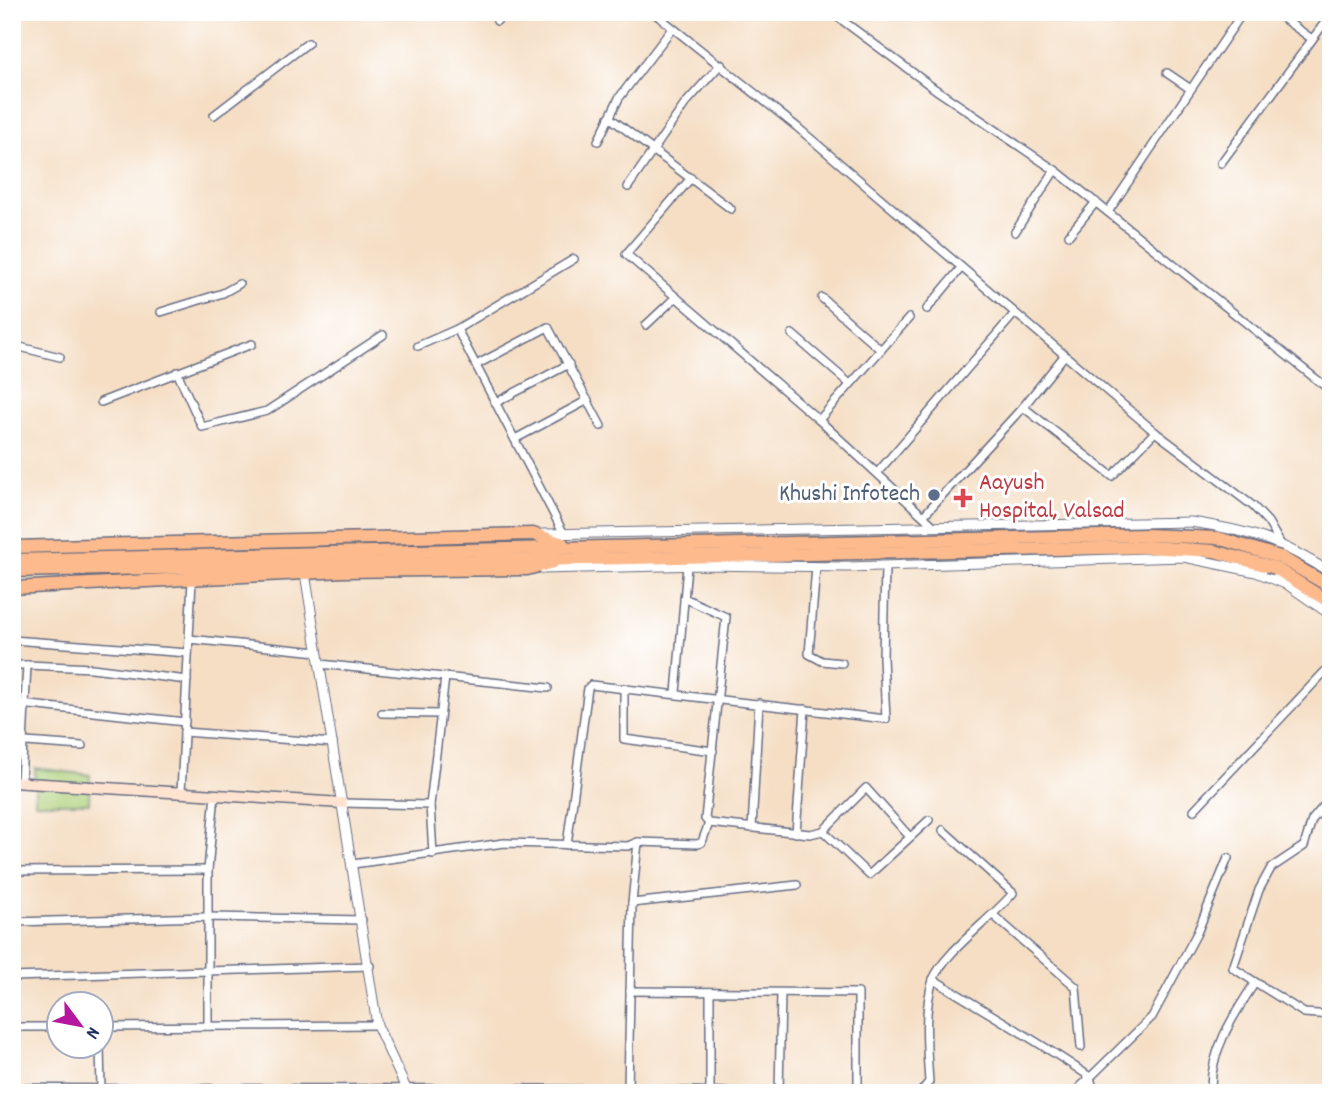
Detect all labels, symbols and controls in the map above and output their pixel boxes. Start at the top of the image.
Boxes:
place label: Aayush Hospital, Valsad [979,467,1125,529]
place label: Khushi Infotech [779,478,920,512]
marker: Khushi Infotech [926,487,942,503]
marker: Aayush Hospital, Valsad [953,488,973,508]
north arrow [46,990,116,1060]
text: N [78,1021,105,1043]

